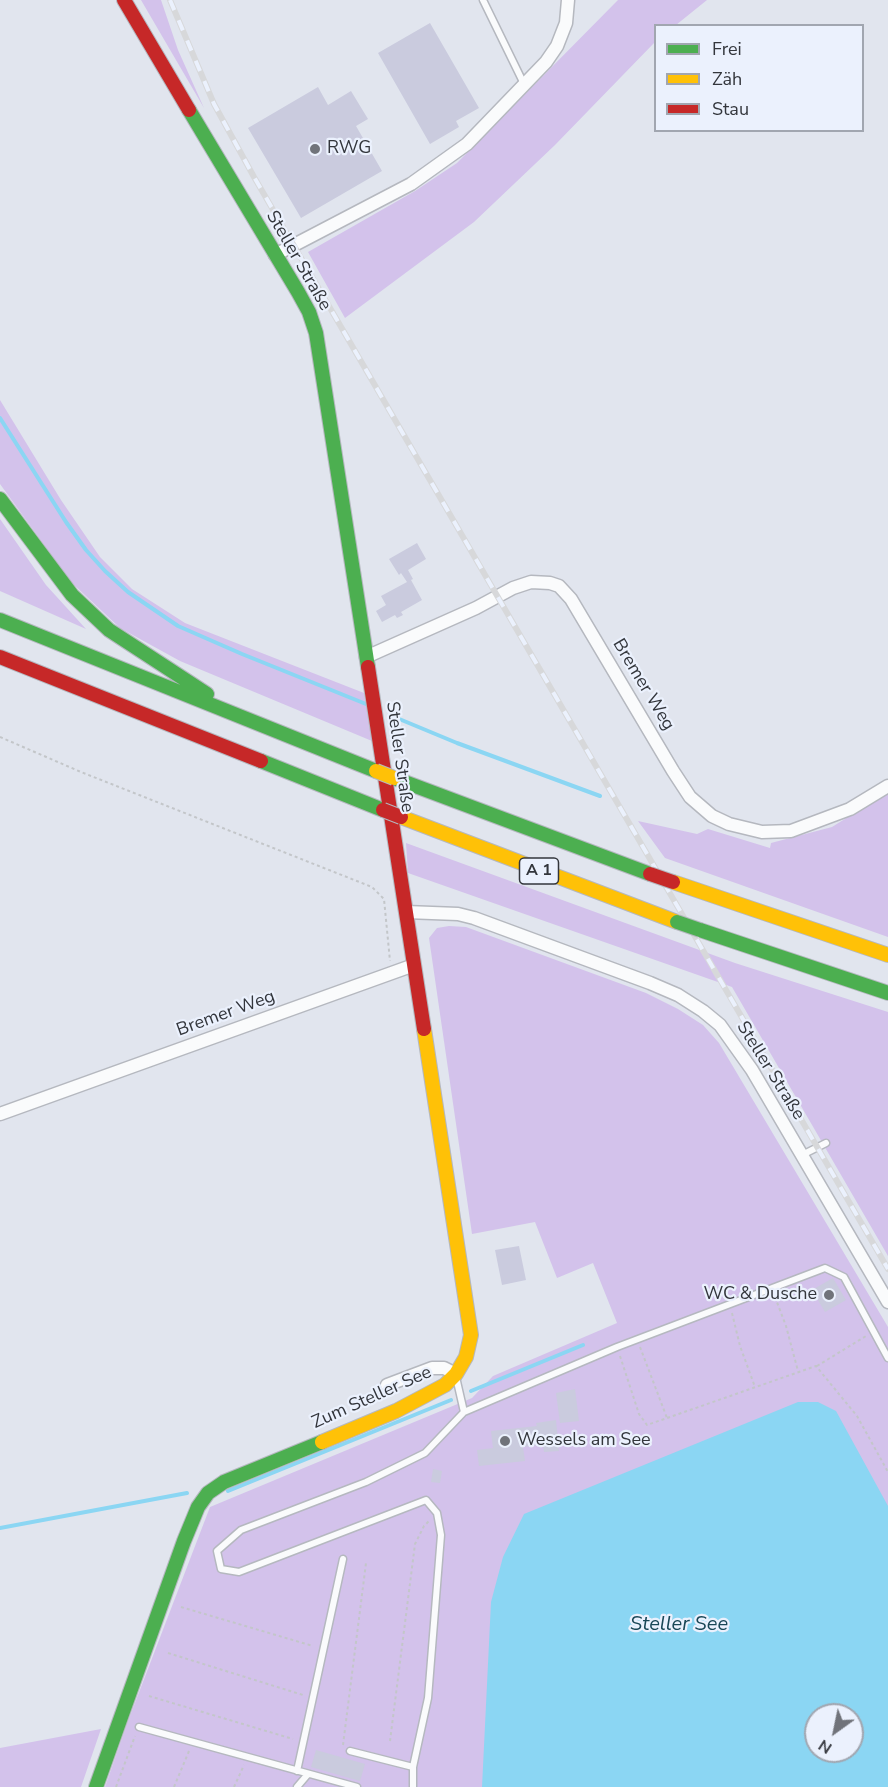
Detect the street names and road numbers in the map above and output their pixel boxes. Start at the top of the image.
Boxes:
street label: Steller Straße [261,207,335,315]
street label: Bremer Weg [607,635,679,735]
street label: Steller Straße [381,700,417,814]
road number: A 1 [520,858,558,884]
street label: Bremer Weg [174,986,278,1042]
street label: Steller Straße [731,1018,809,1124]
street label: Zum Steller See [309,1362,435,1434]

